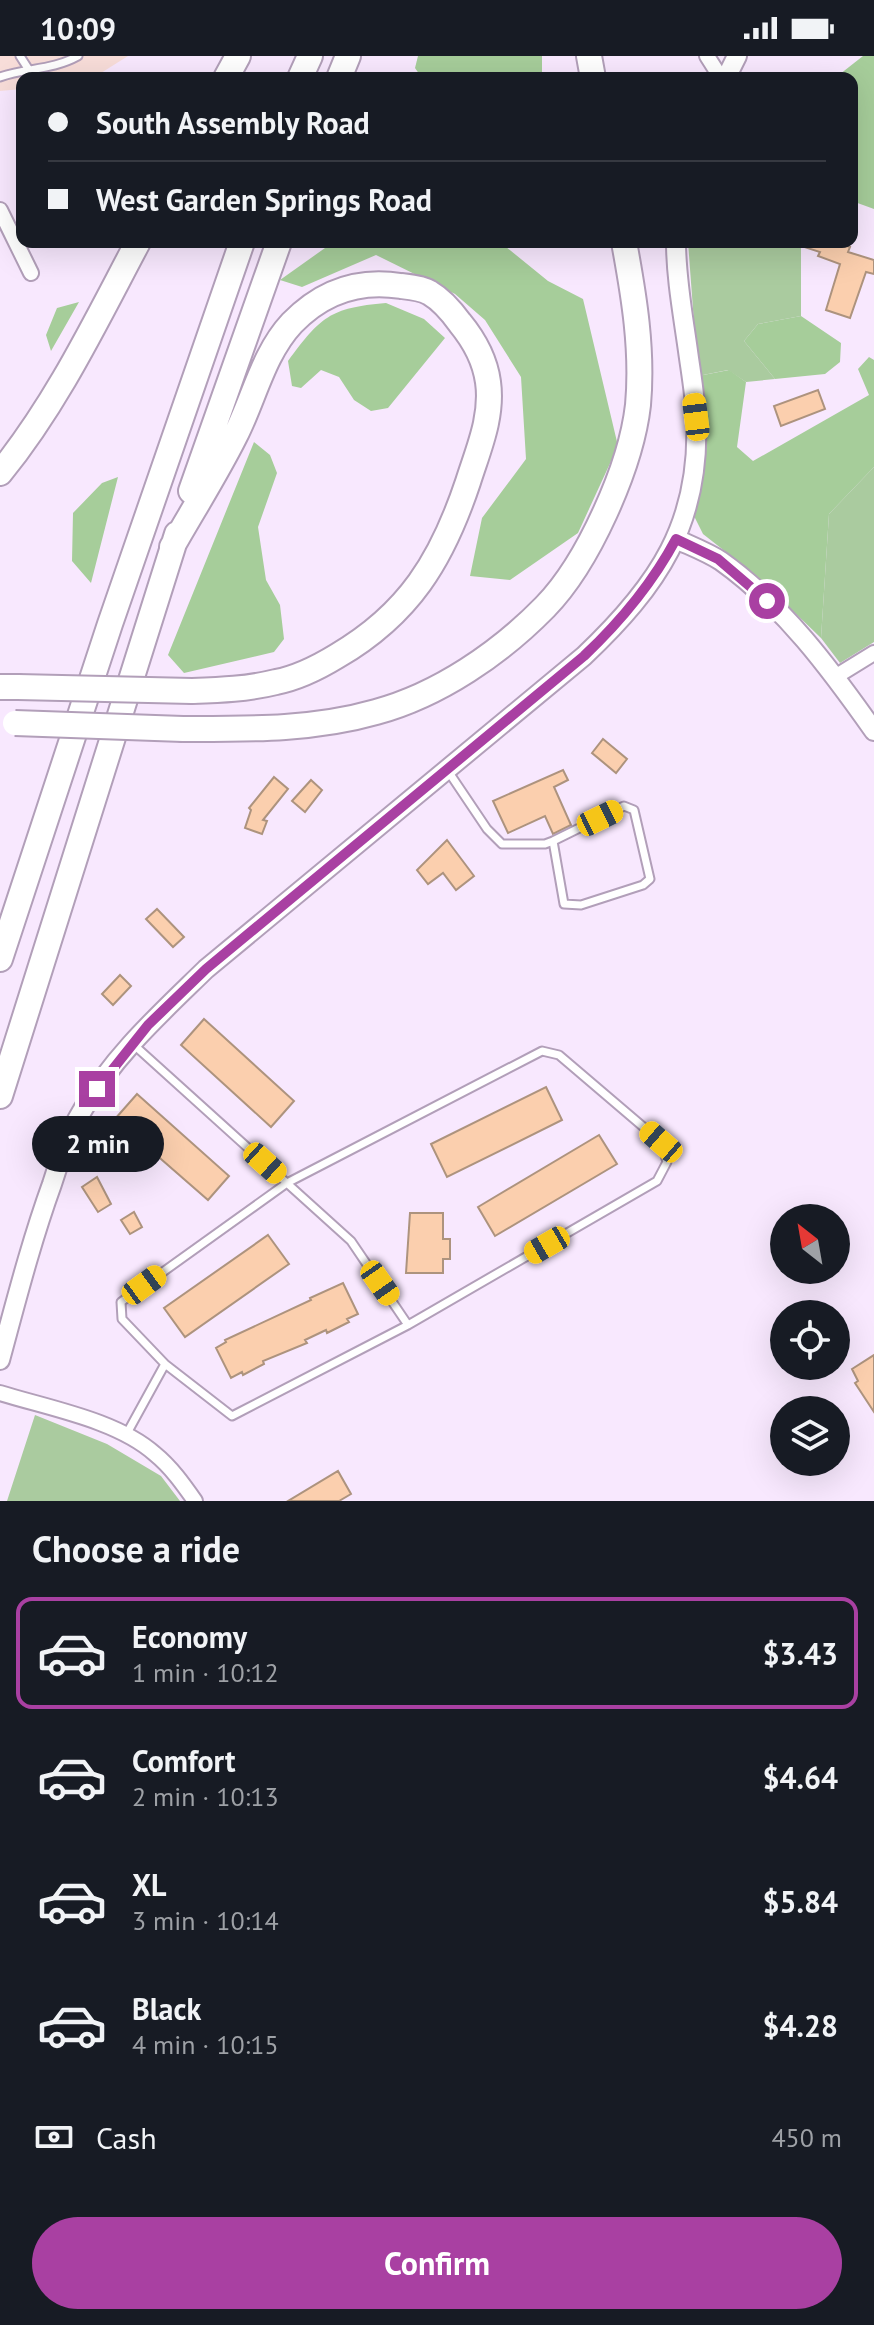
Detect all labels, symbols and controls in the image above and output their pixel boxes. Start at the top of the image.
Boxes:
text: 10:09 [40,9,116,48]
text: South Assembly Road [96,103,370,142]
text: West Garden Springs Road [96,180,432,219]
car [681,392,711,442]
route start [749,583,785,619]
car [573,797,627,839]
route end [79,1071,115,1107]
callout: 2 min [31,1117,163,1173]
car [635,1117,687,1167]
text: 2 min [66,1127,130,1160]
car [239,1138,291,1188]
north arrow [770,1204,850,1284]
map controls [770,1204,850,1476]
car [520,1223,574,1267]
car [356,1256,404,1310]
car [118,1261,170,1309]
button: locate [770,1300,850,1380]
button: layers [770,1396,850,1476]
text: Choose a ride [32,1525,240,1572]
icon: car [36,1617,108,1689]
text: Economy [132,1617,247,1656]
text: $3.43 [763,1634,838,1673]
text: 1 min · 10:12 [132,1656,279,1689]
icon: car [36,1741,108,1813]
text: Comfort [132,1741,235,1780]
text: $4.64 [763,1758,838,1797]
text: 2 min · 10:13 [132,1780,279,1813]
icon: car [36,1865,108,1937]
text: XL [132,1865,166,1904]
text: $5.84 [763,1882,838,1921]
text: 3 min · 10:14 [132,1904,279,1937]
icon: car [36,1989,108,2061]
text: Black [132,1989,201,2028]
text: $4.28 [763,2006,838,2045]
text: 4 min · 10:15 [132,2028,279,2061]
icon: cash [32,2115,76,2159]
text: Cash [96,2118,157,2157]
text: 450 m [771,2121,842,2154]
button: Confirm [32,2217,842,2309]

